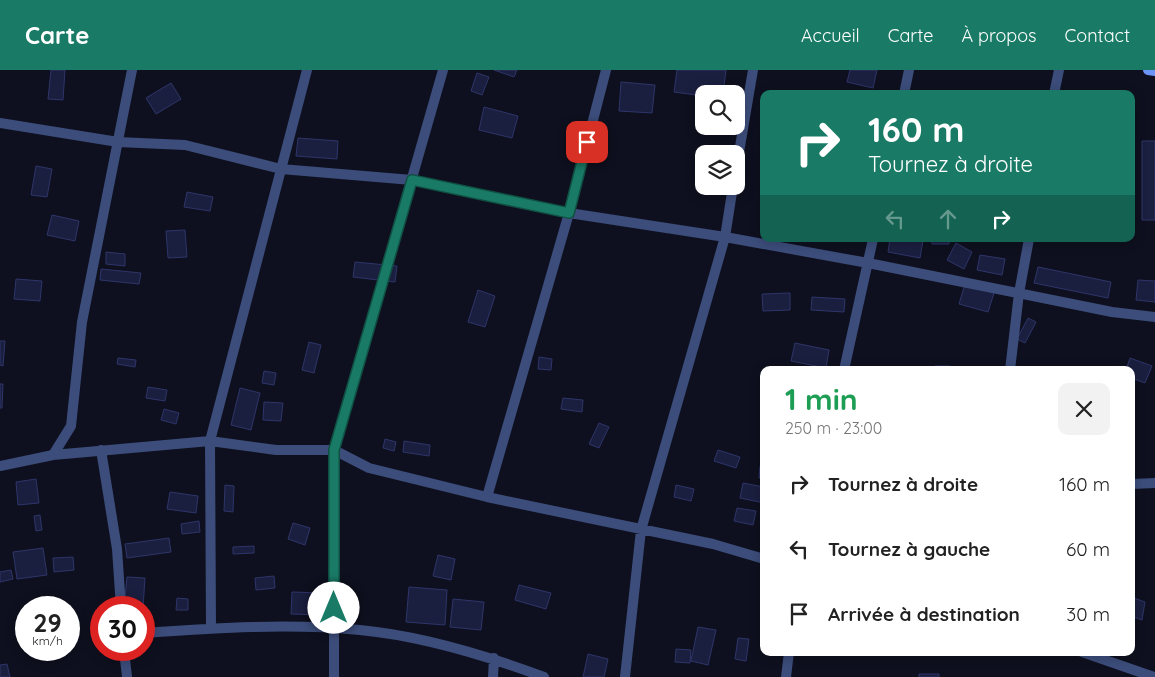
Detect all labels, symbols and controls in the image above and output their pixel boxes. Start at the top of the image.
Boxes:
text: Carte [25,20,89,50]
text: Accueil [801,24,860,47]
text: Carte [888,24,933,47]
text: À propos [961,24,1037,47]
text: Contact [1065,24,1130,47]
map controls [695,85,745,195]
button: search [695,85,745,135]
text: 160 m [868,107,965,151]
icon: right [785,110,850,175]
pin [566,121,608,163]
icon: arrive [573,128,601,156]
button: layers [695,145,745,195]
text: Tournez à droite [868,150,1033,178]
icon: left [881,205,909,233]
icon: ahead [934,205,962,233]
icon: right [987,205,1015,233]
text: 1 min [785,380,858,418]
button: close [1058,383,1110,435]
text: 250 m · 23:00 [785,418,882,438]
icon: right [785,470,813,498]
text: Tournez à droite [828,472,978,496]
text: 160 m [1059,472,1110,496]
icon: left [785,535,813,563]
text: Tournez à gauche [828,537,990,561]
text: 60 m [1066,537,1110,561]
position arrow [307,581,359,633]
speed limit sign: 30 [90,596,155,661]
icon: arrive [785,600,813,628]
text: Arrivée à destination [828,602,1020,626]
text: 30 m [1066,602,1110,626]
text: 29 [33,607,62,638]
text: km/h [32,633,63,648]

